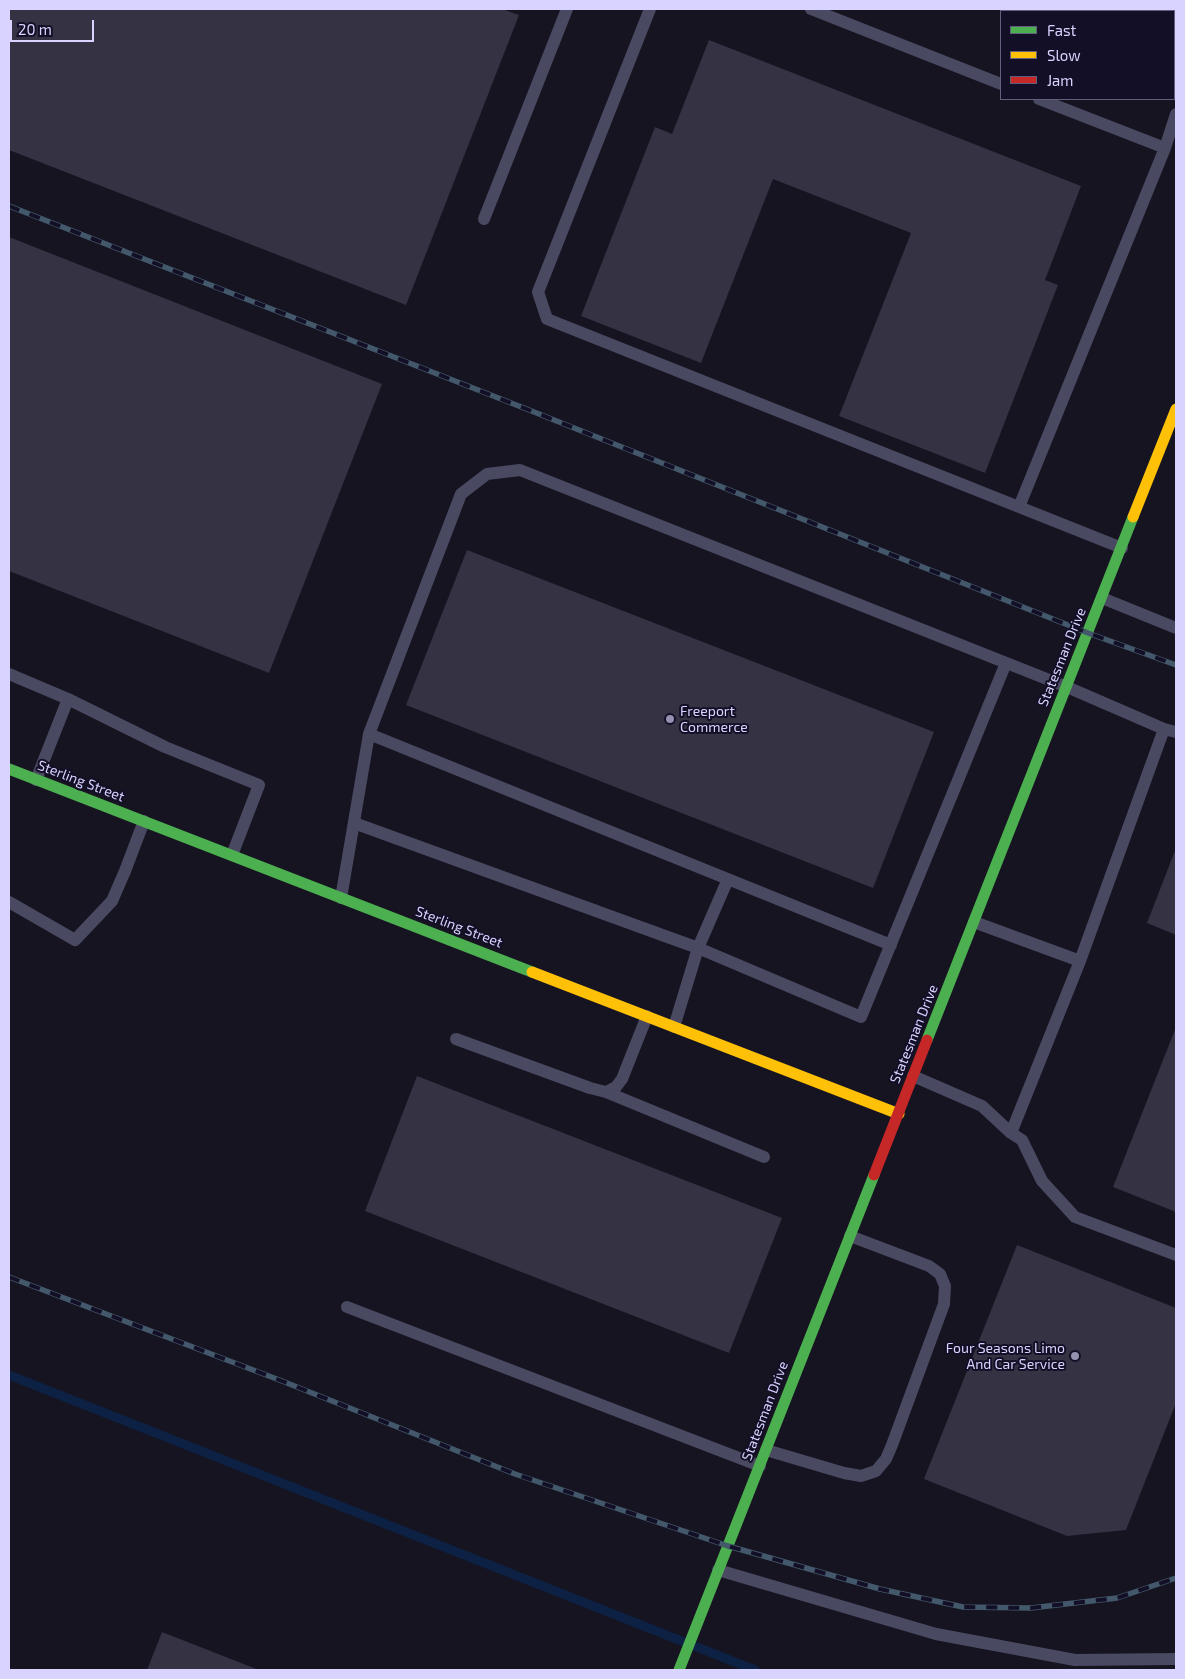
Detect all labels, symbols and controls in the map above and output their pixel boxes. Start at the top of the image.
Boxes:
scale bar [12,10,96,42]
legend [1000,10,1175,100]
text: 20 m [18,20,52,38]
text: Fast [1047,21,1076,39]
text: Slow [1047,46,1081,64]
text: Jam [1047,71,1073,89]
street label: Statesman Drive [1035,605,1089,709]
place label: Freeport Commerce [680,703,748,736]
marker: Freeport Commerce [664,713,676,725]
street label: Sterling Street [35,757,127,805]
street label: Sterling Street [413,903,505,951]
street label: Statesman Drive [887,982,941,1086]
place label: Four Seasons Limo And Car Service [946,1340,1065,1372]
marker: Four Seasons Limo And Car Service [1069,1350,1081,1362]
street label: Statesman Drive [738,1359,792,1463]

